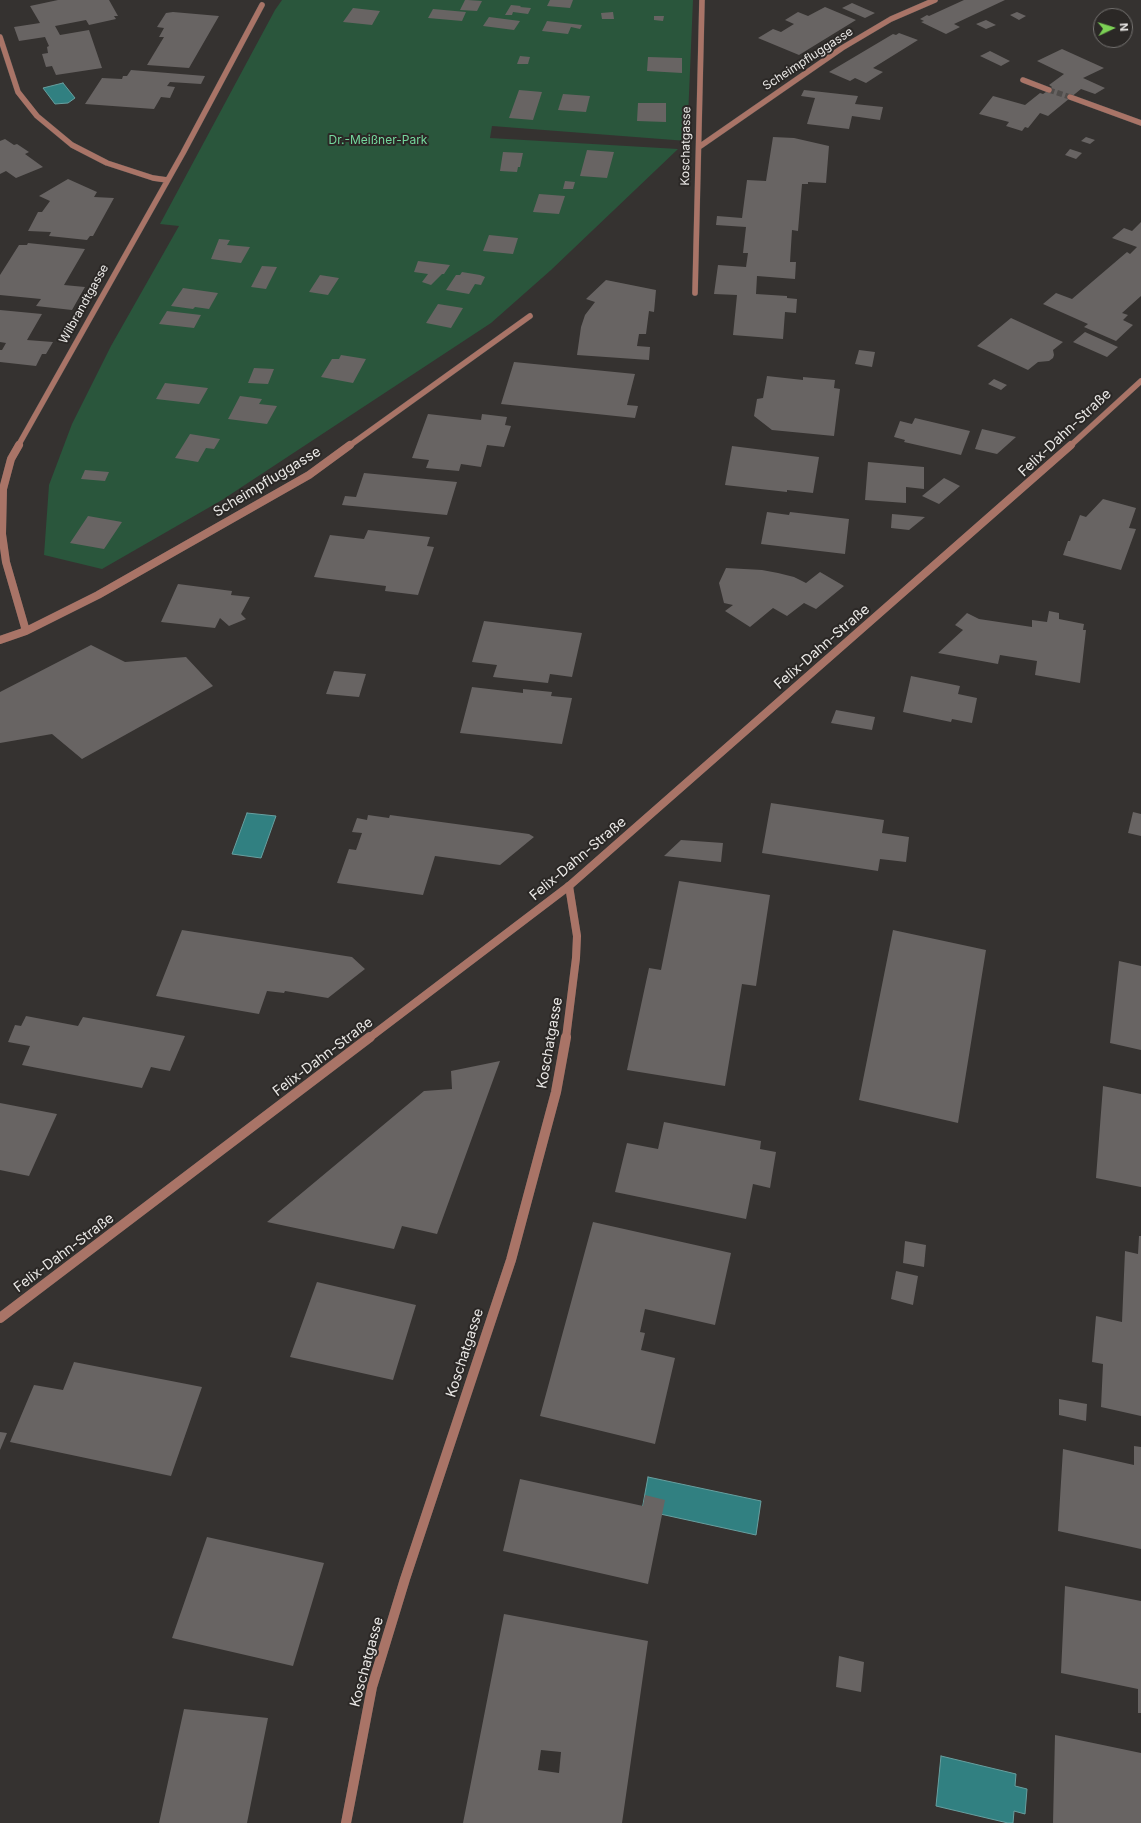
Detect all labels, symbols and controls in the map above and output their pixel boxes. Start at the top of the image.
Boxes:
north arrow [1093,8,1133,48]
text: N [1117,23,1131,32]
street label: Scheimpfluggasse [760,24,856,94]
street label: Koschatgasse [678,106,694,186]
park label: Dr.-Meißner-Park [329,133,427,147]
street label: Wilbrandtgasse [56,262,112,346]
street label: Felix-Dahn-Straße [1015,386,1115,480]
street label: Scheimpfluggasse [210,443,324,521]
street label: Felix-Dahn-Straße [771,601,873,693]
street label: Felix-Dahn-Straße [526,814,630,904]
street label: Koschatgasse [534,996,566,1090]
street label: Felix-Dahn-Straße [270,1014,376,1100]
street label: Felix-Dahn-Straße [11,1210,117,1296]
street label: Koschatgasse [443,1306,487,1400]
street label: Koschatgasse [347,1615,387,1709]

